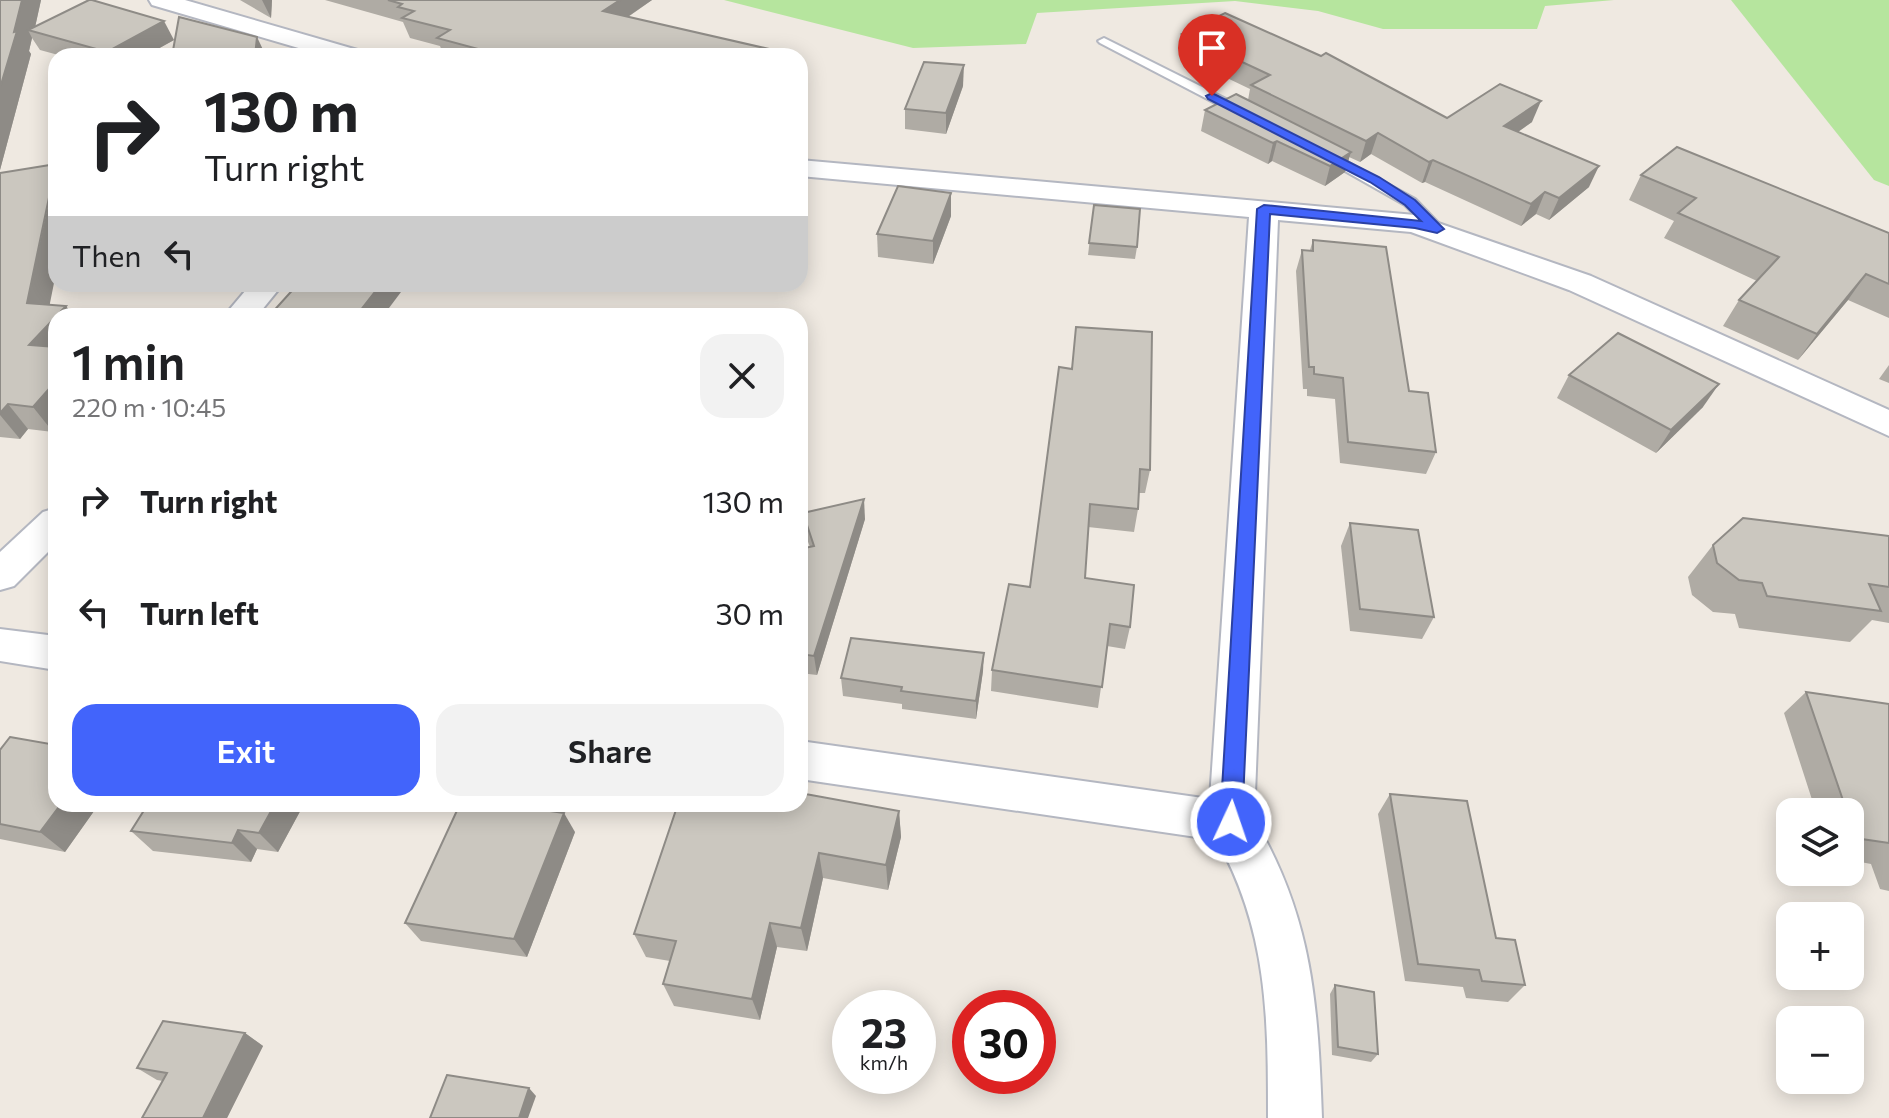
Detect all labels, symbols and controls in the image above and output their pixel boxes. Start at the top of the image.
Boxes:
pin [1178,14.0,1246,96]
icon: arrive [1190,26,1234,70]
text: 130 m [204,75,359,144]
icon: right [72,80,176,184]
text: Turn right [204,144,365,188]
icon: left [157,232,201,276]
text: Then [72,236,141,273]
text: 1 min [72,331,185,390]
button: close [700,334,784,418]
text: 220 m · 10:45 [72,391,226,422]
icon: right [72,478,116,522]
text: Turn right [140,482,277,519]
text: 130 m [703,482,784,519]
icon: left [72,590,116,634]
text: Turn left [140,594,259,631]
text: 30 m [715,594,784,631]
button: Exit [72,704,420,796]
button: Share [436,704,784,796]
position arrow [1189,780,1273,864]
map controls [1776,798,1864,1094]
button: layers [1776,798,1864,886]
button: + [1776,902,1864,990]
speed limit sign: 30 [952,990,1056,1094]
button: − [1776,1006,1864,1094]
text: 23 [861,1007,907,1056]
text: km/h [860,1050,908,1074]

